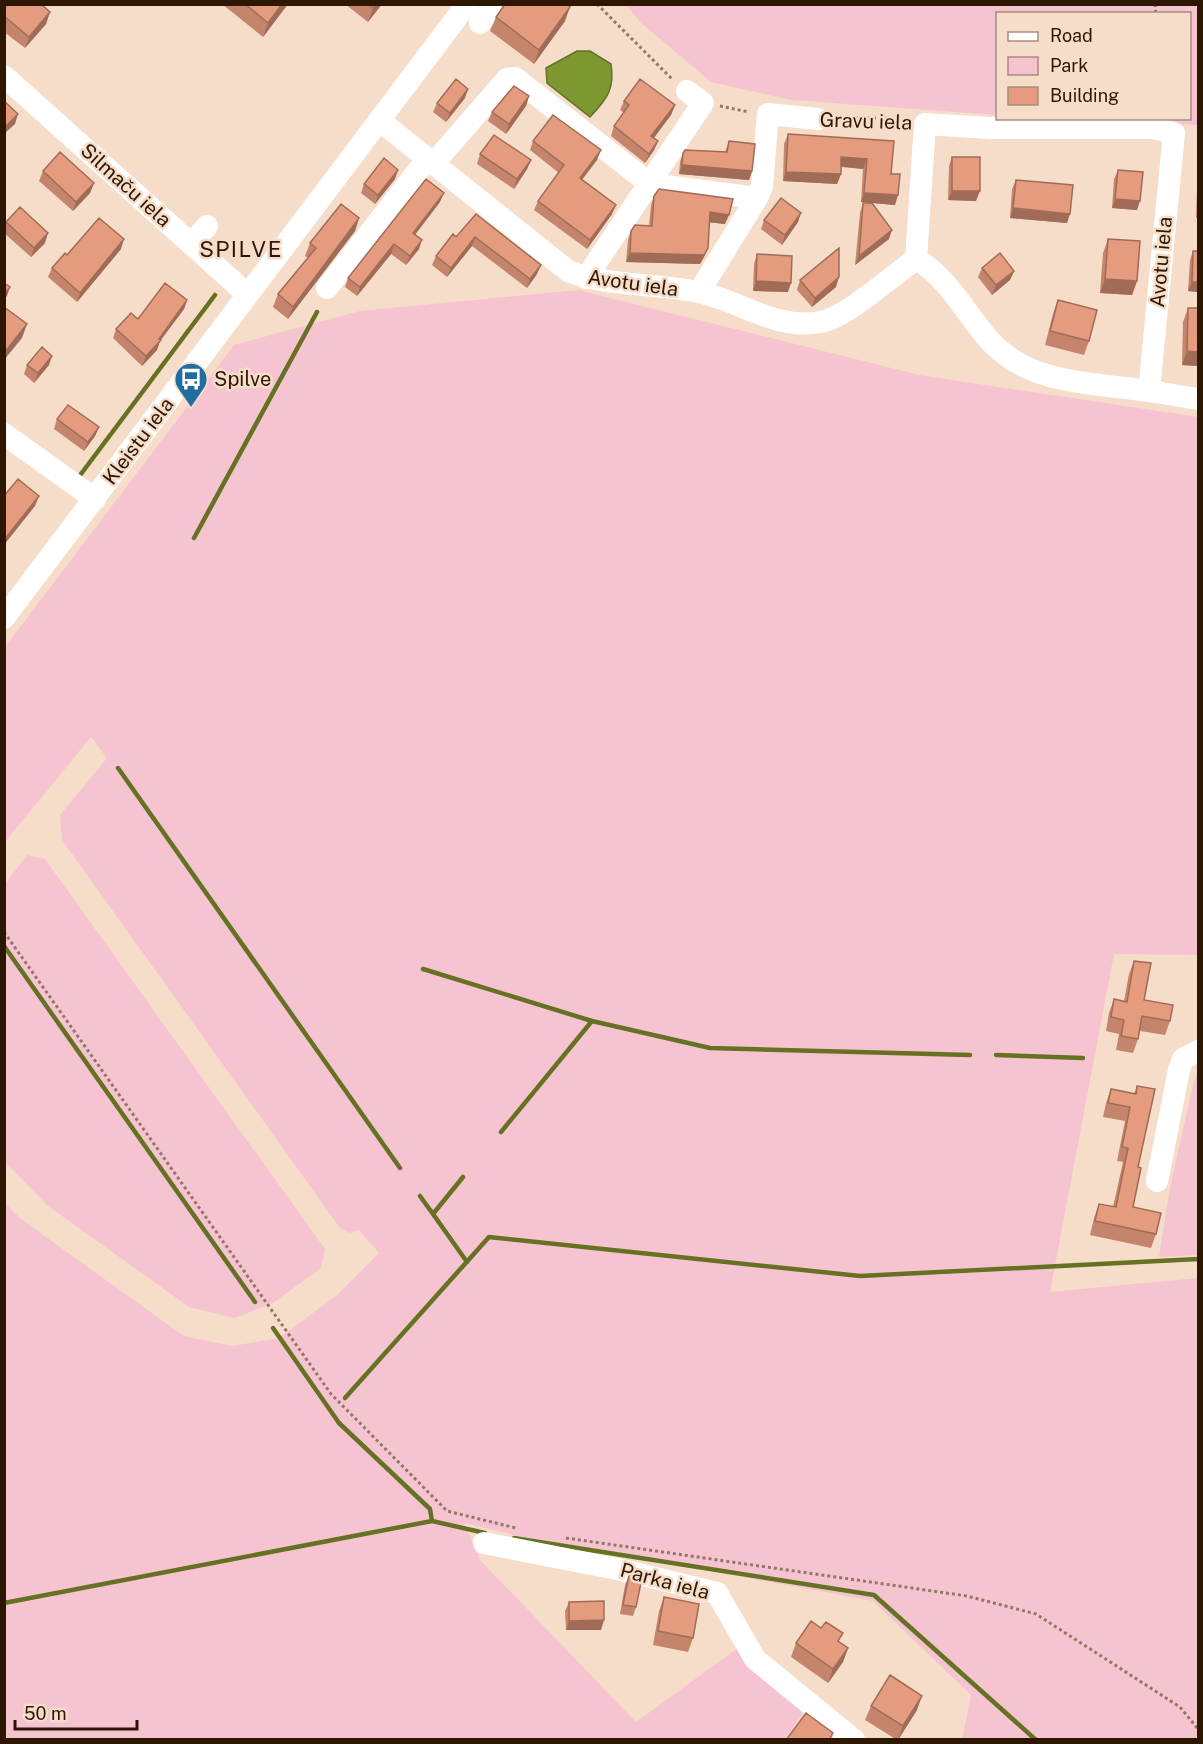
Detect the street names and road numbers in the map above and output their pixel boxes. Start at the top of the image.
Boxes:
street label: Gravu iela [819,107,913,135]
street label: Silmaču iela [76,138,176,232]
street label: Avotu iela [1145,216,1177,308]
street label: Avotu iela [586,265,680,301]
street label: Kleistu iela [97,393,179,489]
street label: Parka iela [618,1558,712,1604]

